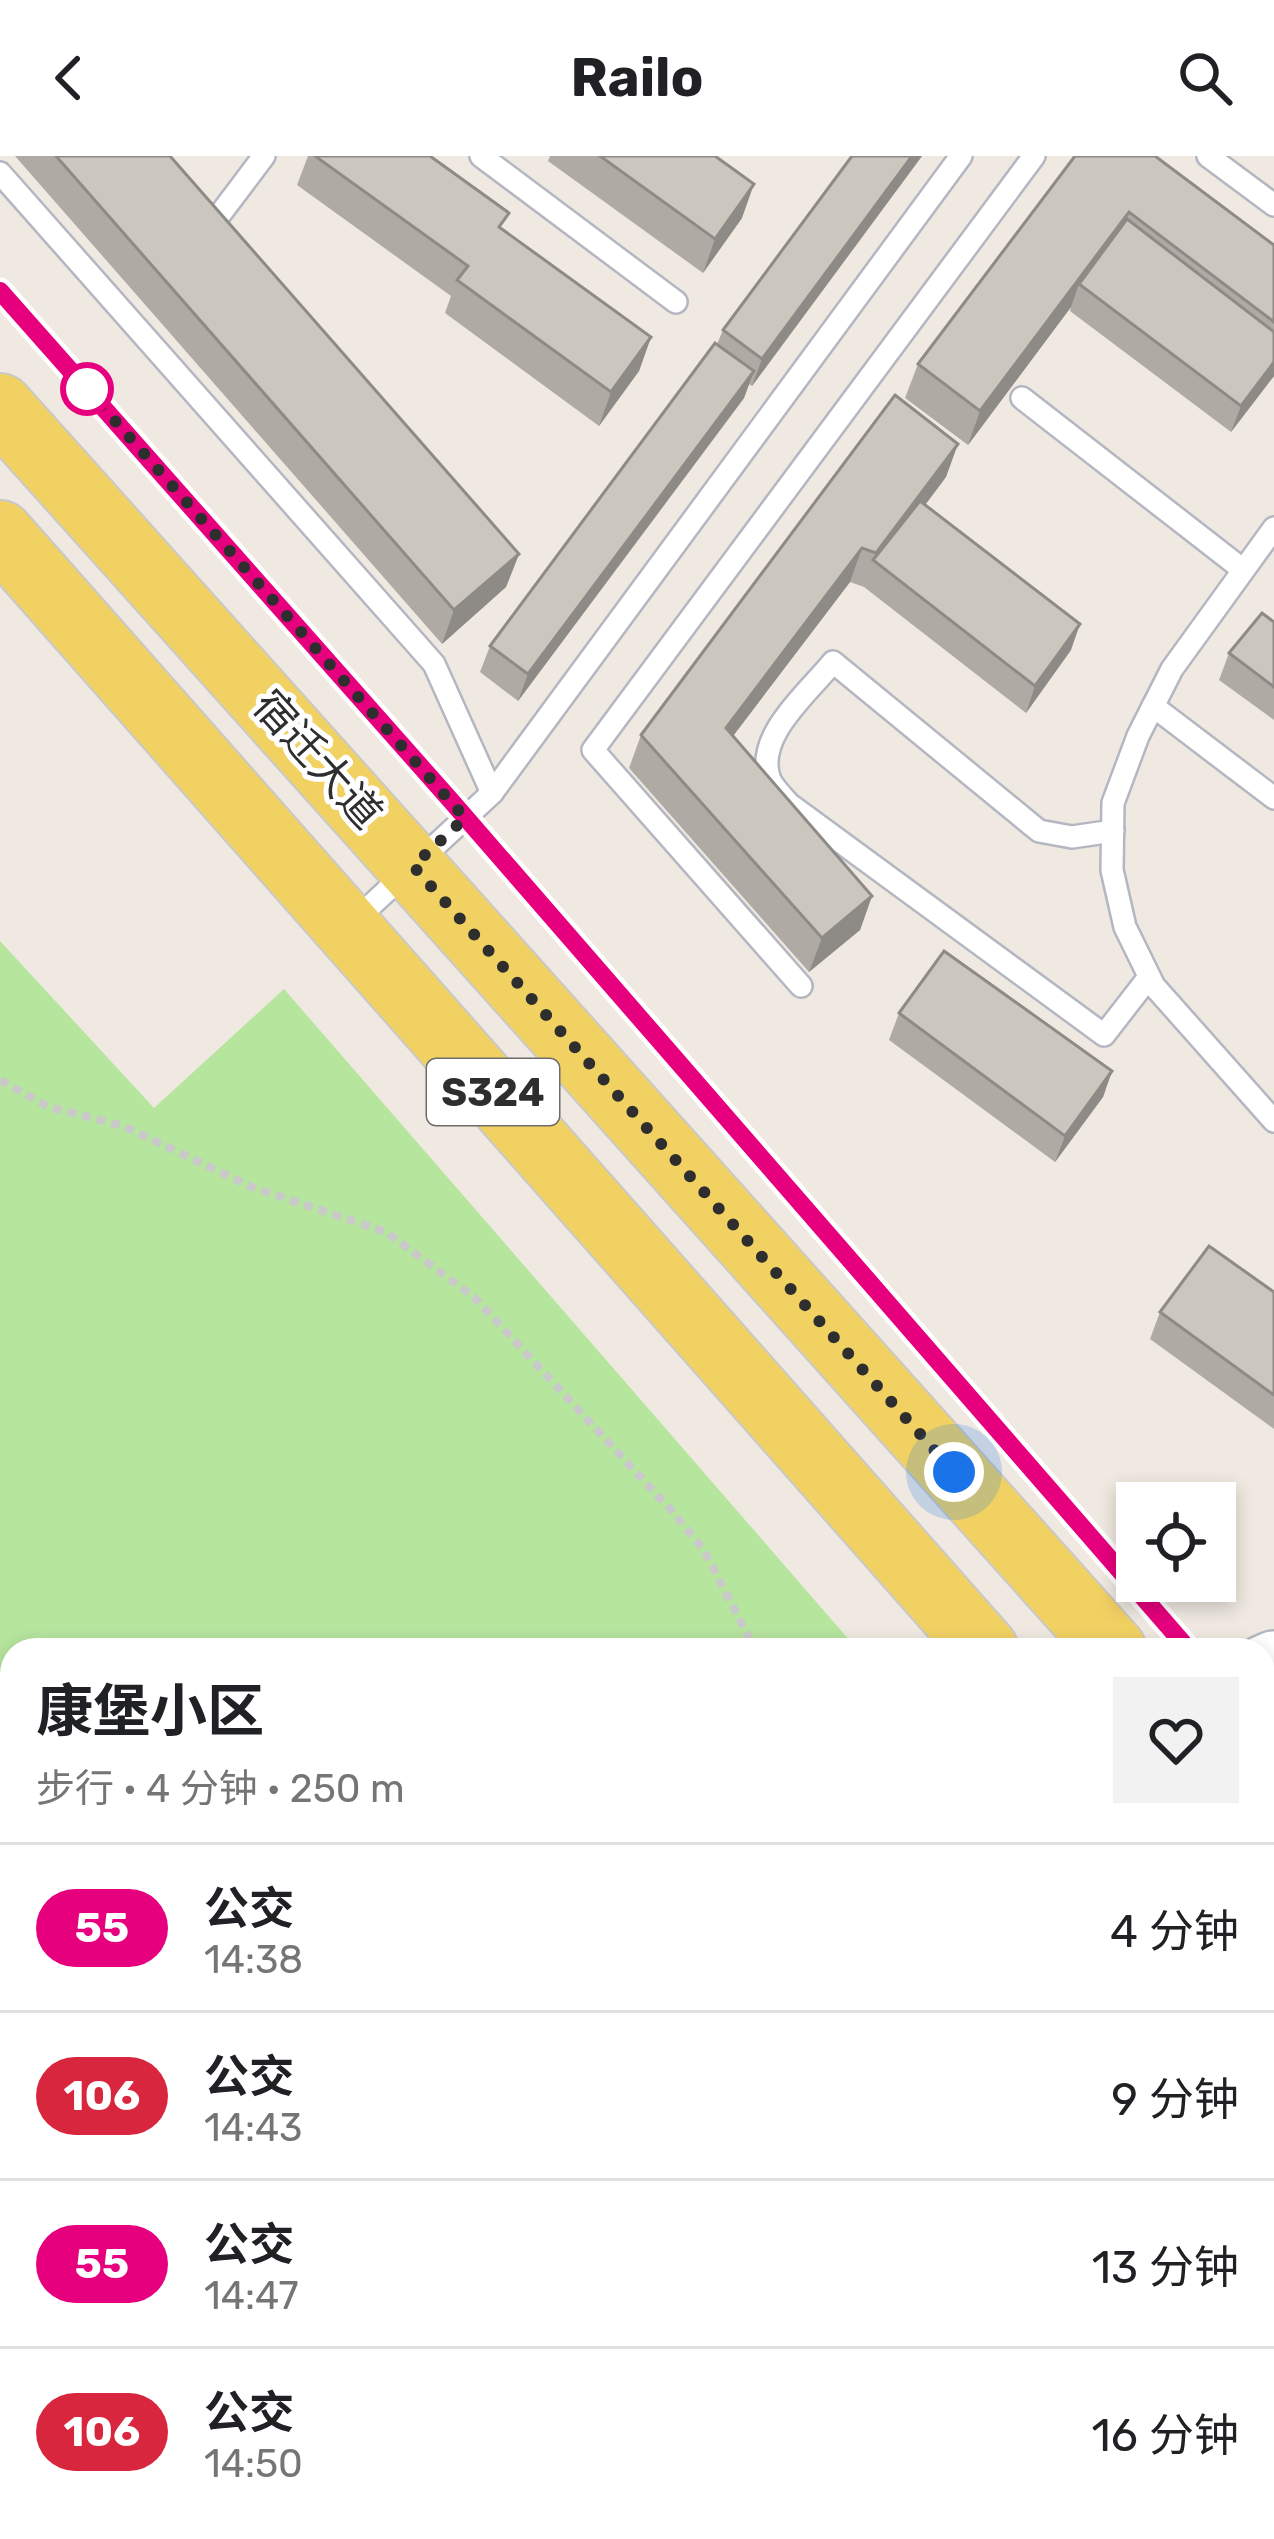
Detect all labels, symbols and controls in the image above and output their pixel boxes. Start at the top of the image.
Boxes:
icon: back [36,45,102,111]
icon: search [1172,45,1238,111]
text: Railo [570,46,704,110]
unlabelled marker [62,364,112,414]
street label: 宿迁大道 [242,681,392,839]
road number: S324 [427,1059,559,1125]
your location [924,1442,984,1502]
map controls [1116,1482,1236,1602]
button: locate [1116,1482,1236,1602]
button: heart [1113,1677,1239,1803]
text: 康堡小区 [36,1678,264,1745]
text: 步行 · 4 分钟 · 250 m [36,1766,405,1812]
text: 公交 [204,1882,294,1935]
text: 55 [75,1903,129,1953]
text: 4 分钟 [1110,1905,1239,1958]
text: 14:38 [204,1937,303,1983]
text: 公交 [204,2050,294,2103]
text: 106 [64,2071,140,2121]
text: 9 分钟 [1111,2073,1239,2126]
text: 14:43 [204,2105,303,2151]
text: 公交 [204,2218,294,2271]
text: 55 [75,2239,129,2289]
text: 13 分钟 [1092,2241,1239,2294]
text: 14:47 [204,2273,298,2319]
text: 公交 [204,2386,294,2439]
text: 106 [64,2407,140,2457]
text: 16 分钟 [1092,2409,1239,2462]
text: 14:50 [204,2441,303,2487]

